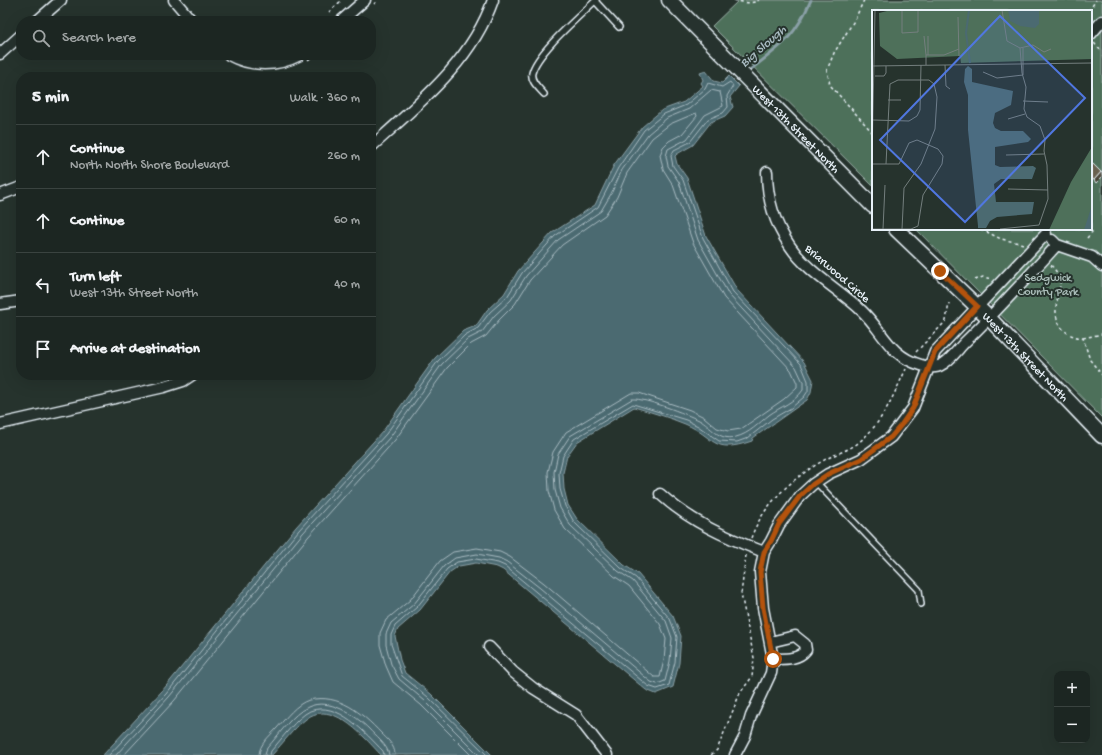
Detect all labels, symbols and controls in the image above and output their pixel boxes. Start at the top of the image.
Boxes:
inset map [872,10,1092,230]
search box [16,16,376,60]
water label: Big Slough [738,22,790,71]
icon: search [30,27,52,49]
text: Search here [62,29,136,47]
street label: West 13th Street North [748,83,842,177]
text: 5 min [32,88,69,108]
text: Walk · 360 m [290,91,360,106]
text: Continue [70,140,124,158]
icon: ahead [32,146,54,168]
text: 260 m [327,149,360,164]
text: North North Shore Boulevard [70,158,229,173]
icon: ahead [32,210,54,232]
text: Continue [70,212,124,230]
text: 60 m [334,213,360,228]
street label: Briarwood Circle [800,242,873,307]
route end [931,262,949,280]
text: Turn left [70,268,121,286]
park label: Sedgwick County Park [1018,272,1080,300]
icon: left [32,274,54,296]
text: 40 m [334,277,360,292]
text: West 13th Street North [70,286,198,301]
street label: West 13th Street North [978,310,1071,406]
icon: arrive [32,338,54,360]
text: Arrive at destination [70,340,200,358]
route start [764,650,782,668]
map controls [1054,671,1090,743]
button: + [1054,671,1090,707]
button: − [1054,707,1090,743]

